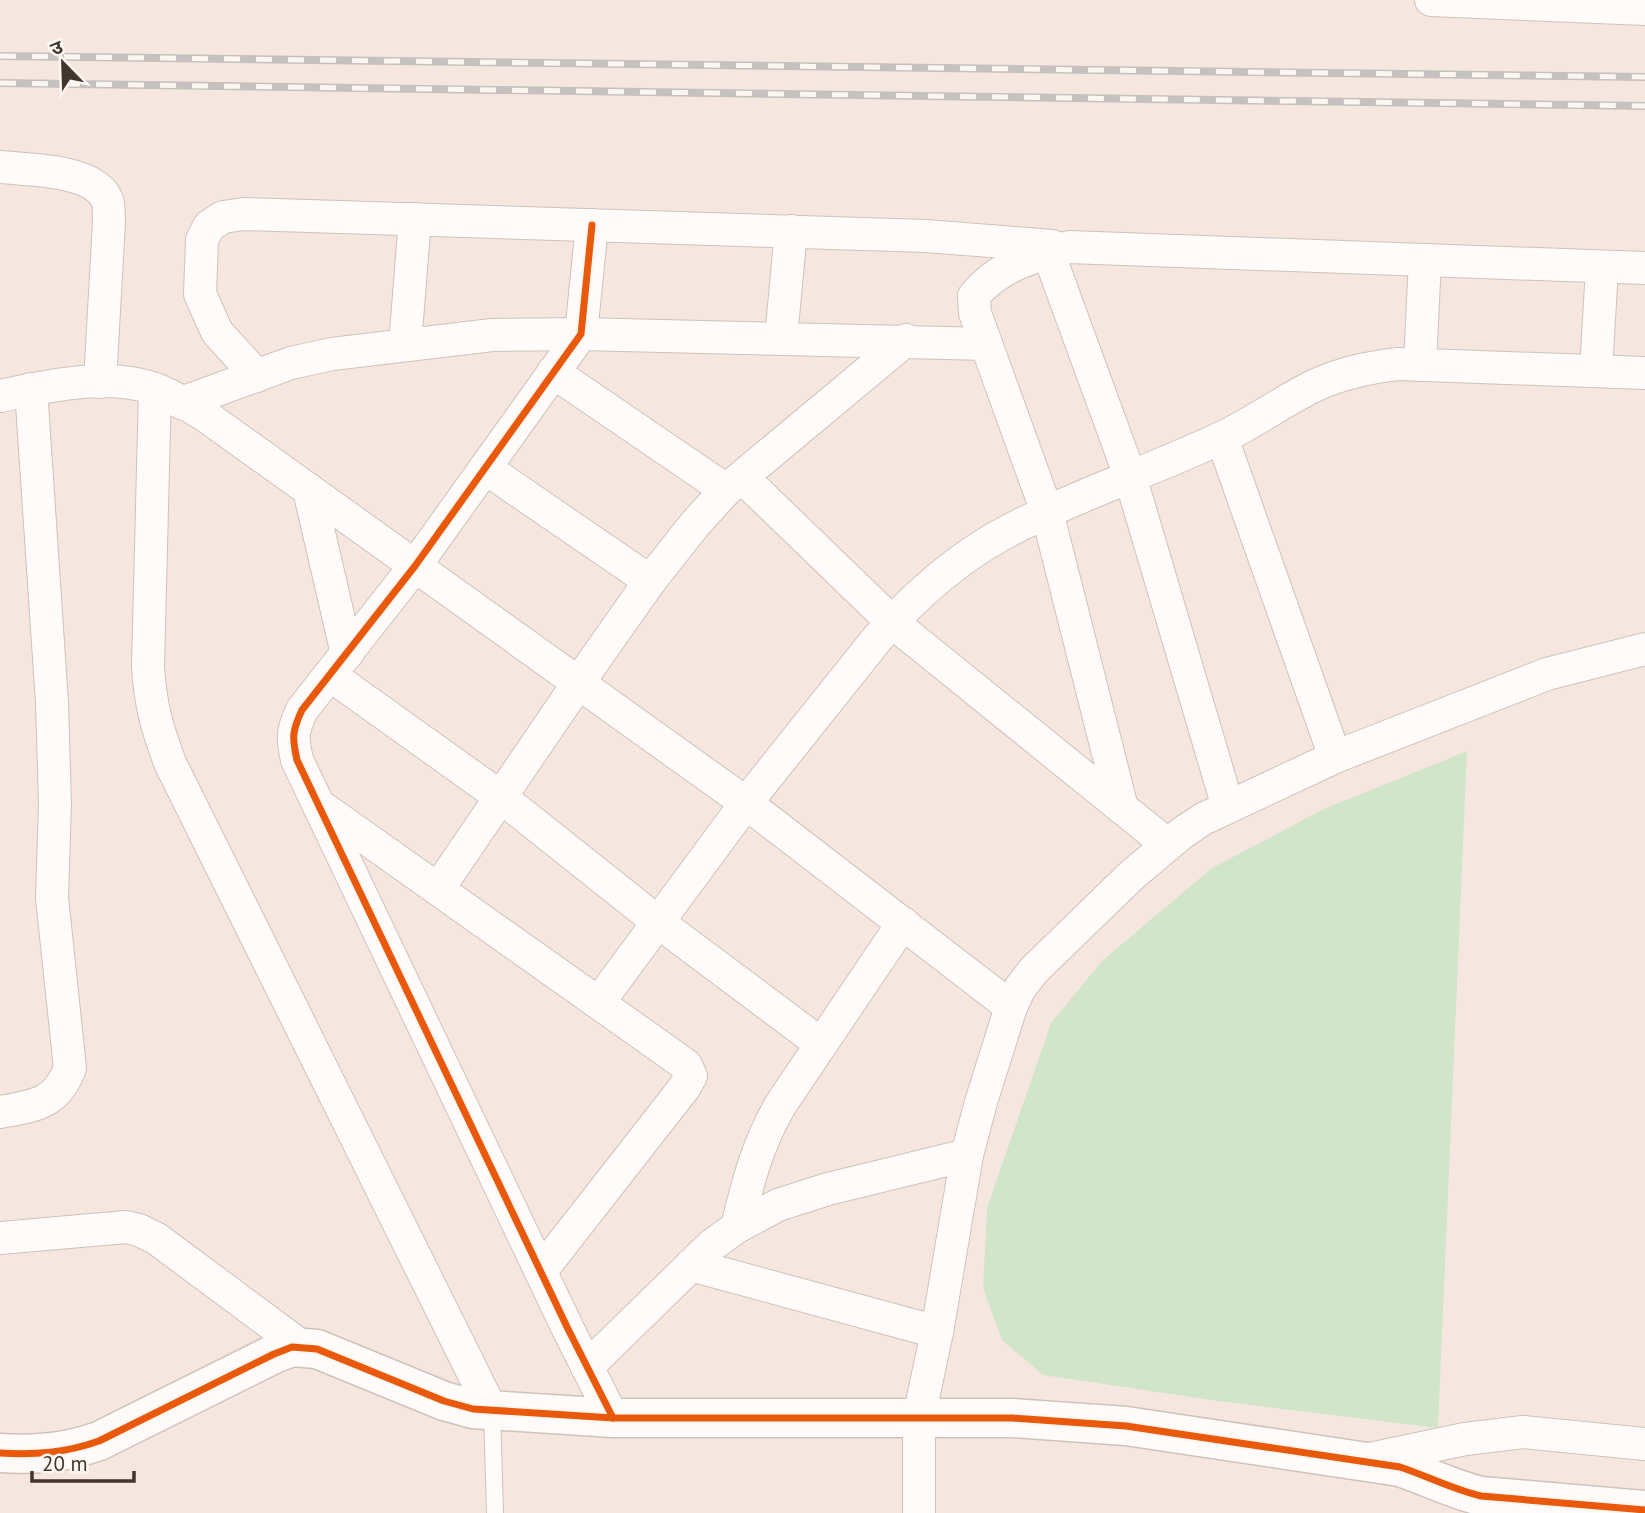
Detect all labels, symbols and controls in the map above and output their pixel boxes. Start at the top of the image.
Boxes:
north arrow [28,28,98,98]
text: उ [47,34,67,61]
scale bar [32,1440,133,1484]
text: 20 m [42,1450,88,1477]

